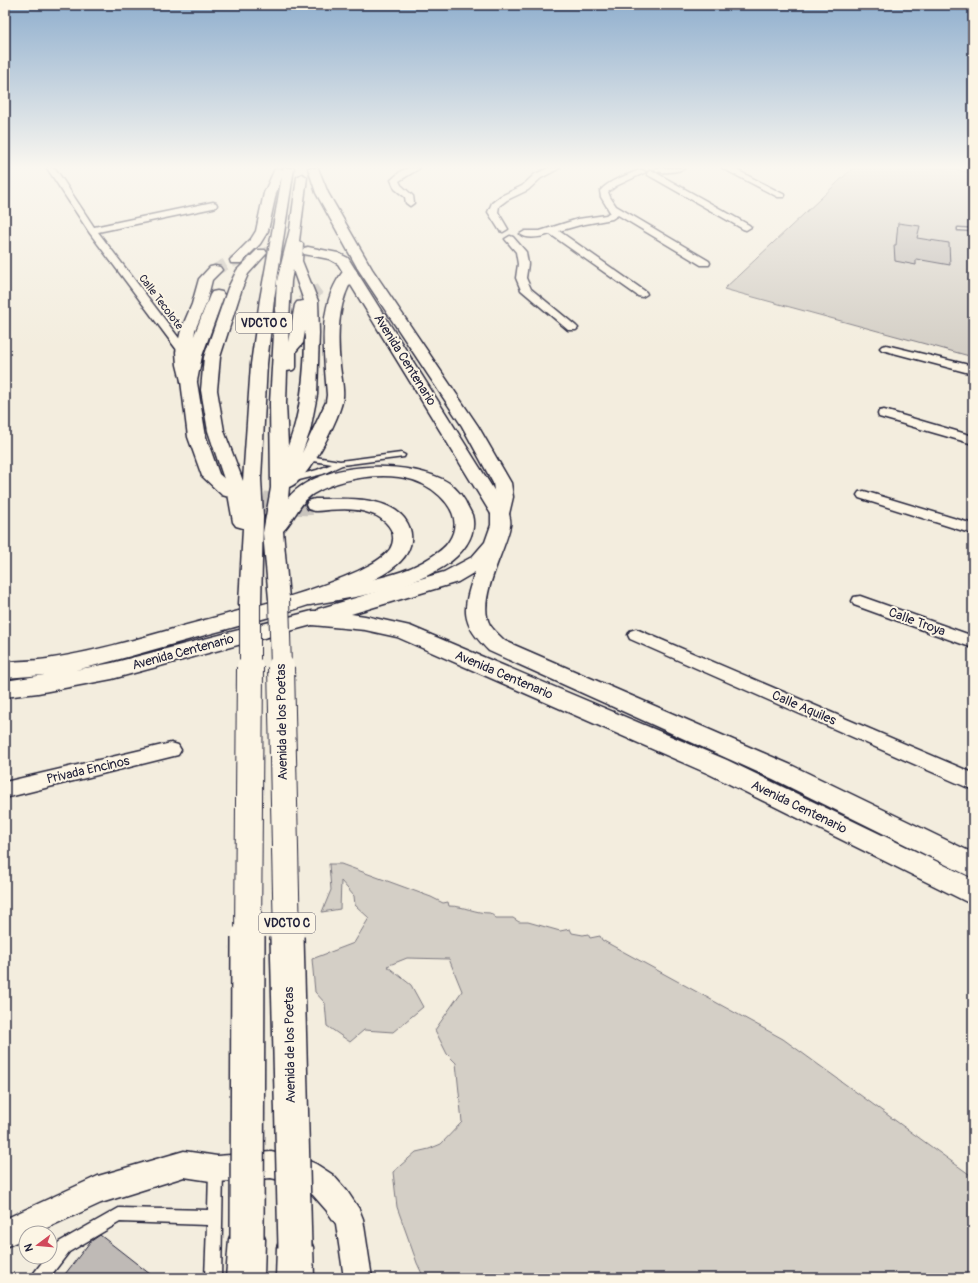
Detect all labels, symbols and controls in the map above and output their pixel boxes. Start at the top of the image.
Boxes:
street label: Calle Tecolote [136,272,186,333]
street label: Avenida Centenario [370,311,440,409]
road number: VDCTO C [236,313,292,333]
street label: Calle Troya [886,604,948,640]
street label: Avenida Centenario [130,631,236,673]
street label: Avenida Centenario [453,647,555,703]
street label: Avenida de los Poetas [273,663,291,780]
street label: Calle Aquiles [769,687,839,729]
street label: Privada Encinos [45,753,131,787]
street label: Avenida Centenario [748,777,850,837]
road number: VDCTO C [259,913,315,933]
street label: Avenida de los Poetas [281,986,299,1103]
north arrow [18,1225,58,1265]
text: N [21,1242,36,1253]

